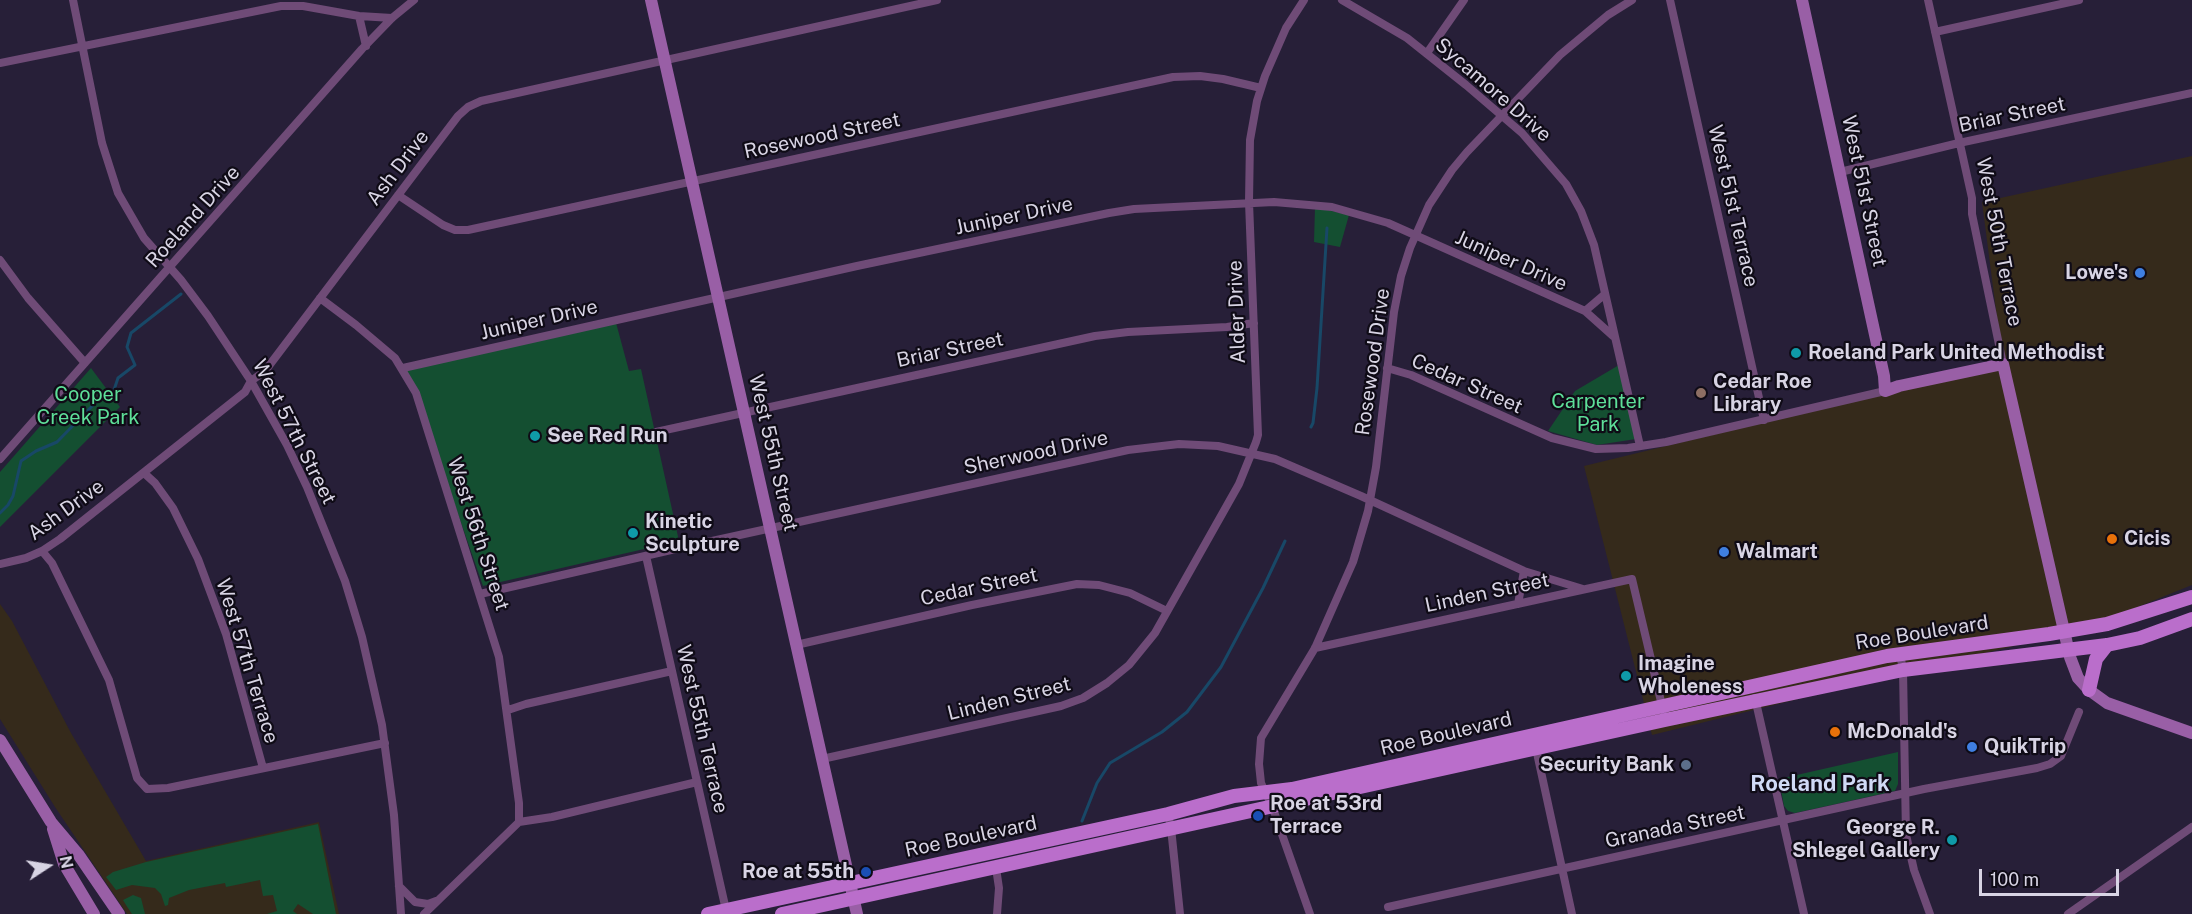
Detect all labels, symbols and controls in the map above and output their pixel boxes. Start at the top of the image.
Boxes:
street label: Sycamore Drive [1430,33,1556,147]
street label: Briar Street [1957,92,2067,138]
street label: Rosewood Street [742,108,902,164]
street label: West 51st Street [1836,113,1892,269]
street label: West 51st Terrace [1703,123,1763,289]
street label: Ash Drive [362,126,434,210]
street label: West 50th Terrace [1971,156,2027,328]
street label: Roeland Drive [141,161,245,273]
street label: Juniper Drive [953,192,1075,240]
street label: Juniper Drive [1451,226,1571,296]
street label: Alder Drive [1223,260,1251,364]
place label: Lowe's [2065,261,2128,285]
marker: Lowe's [2133,266,2147,280]
street label: Rosewood Drive [1351,287,1395,437]
street label: Juniper Drive [478,295,600,345]
street label: Briar Street [895,327,1005,373]
place label: Roeland Park United Methodist [1808,341,2105,365]
marker: Roeland Park United Methodist [1789,346,1803,360]
street label: Cedar Street [1408,349,1526,419]
street label: West 57th Street [247,356,341,508]
place label: Cedar Roe Library [1713,370,1812,417]
street label: West 55th Street [743,372,803,534]
park label: Cooper Creek Park [37,383,139,430]
marker: Cedar Roe Library [1694,386,1708,400]
park label: Carpenter Park [1551,390,1645,437]
place label: See Red Run [547,424,668,448]
street label: Sherwood Drive [962,426,1110,480]
marker: See Red Run [528,429,542,443]
street label: West 56th Street [442,454,514,614]
street label: Ash Drive [23,474,109,546]
place label: Kinetic Sculpture [645,510,740,557]
marker: Kinetic Sculpture [626,526,640,540]
place label: Cicis [2124,527,2170,551]
marker: Cicis [2105,532,2119,546]
place label: Walmart [1736,540,1818,564]
marker: Walmart [1717,545,1731,559]
street label: Cedar Street [918,563,1040,611]
street label: Linden Street [1423,568,1551,618]
street label: West 57th Terrace [210,576,284,746]
street label: Roe Boulevard [1854,611,1990,655]
street label: West 55th Terrace [671,642,733,816]
place label: Imagine Wholeness [1638,652,1743,699]
marker: Imagine Wholeness [1619,669,1633,683]
street label: Linden Street [945,672,1073,726]
street label: Roe Boulevard [1378,707,1514,761]
place label: McDonald's [1847,720,1957,744]
marker: McDonald's [1828,725,1842,739]
place label: QuikTrip [1984,735,2066,759]
marker: QuikTrip [1965,740,1979,754]
place label: Security Bank [1540,753,1674,777]
marker: Security Bank [1679,758,1693,772]
district label: Roeland Park [1750,771,1890,797]
place label: Roe at 53rd Terrace [1270,792,1382,839]
street label: Granada Street [1603,800,1747,854]
marker: Roe at 53rd Terrace [1251,809,1265,823]
street label: Roe Boulevard [903,811,1039,863]
place label: George R. Shlegel Gallery [1792,816,1940,863]
marker: George R. Shlegel Gallery [1945,833,1959,847]
north arrow [18,836,78,896]
text: N [56,854,77,870]
scale bar [1982,857,2122,895]
place label: Roe at 55th [742,860,854,884]
marker: Roe at 55th [859,865,873,879]
text: 100 m [1990,869,2039,890]

